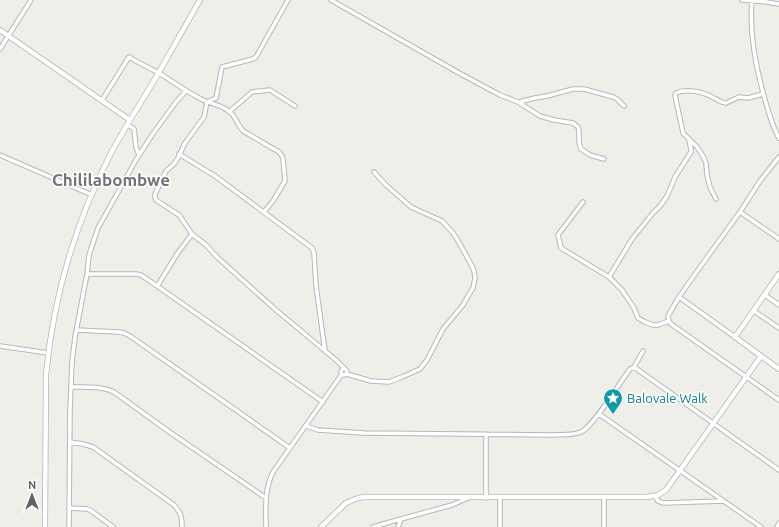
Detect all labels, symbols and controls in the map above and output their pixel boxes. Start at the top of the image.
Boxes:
district label: Chililabombwe [52,170,170,189]
place icon: Balovale Walk [602,387,624,415]
place label: Balovale Walk [627,391,708,405]
north arrow [12,475,52,515]
text: N [28,479,36,491]

